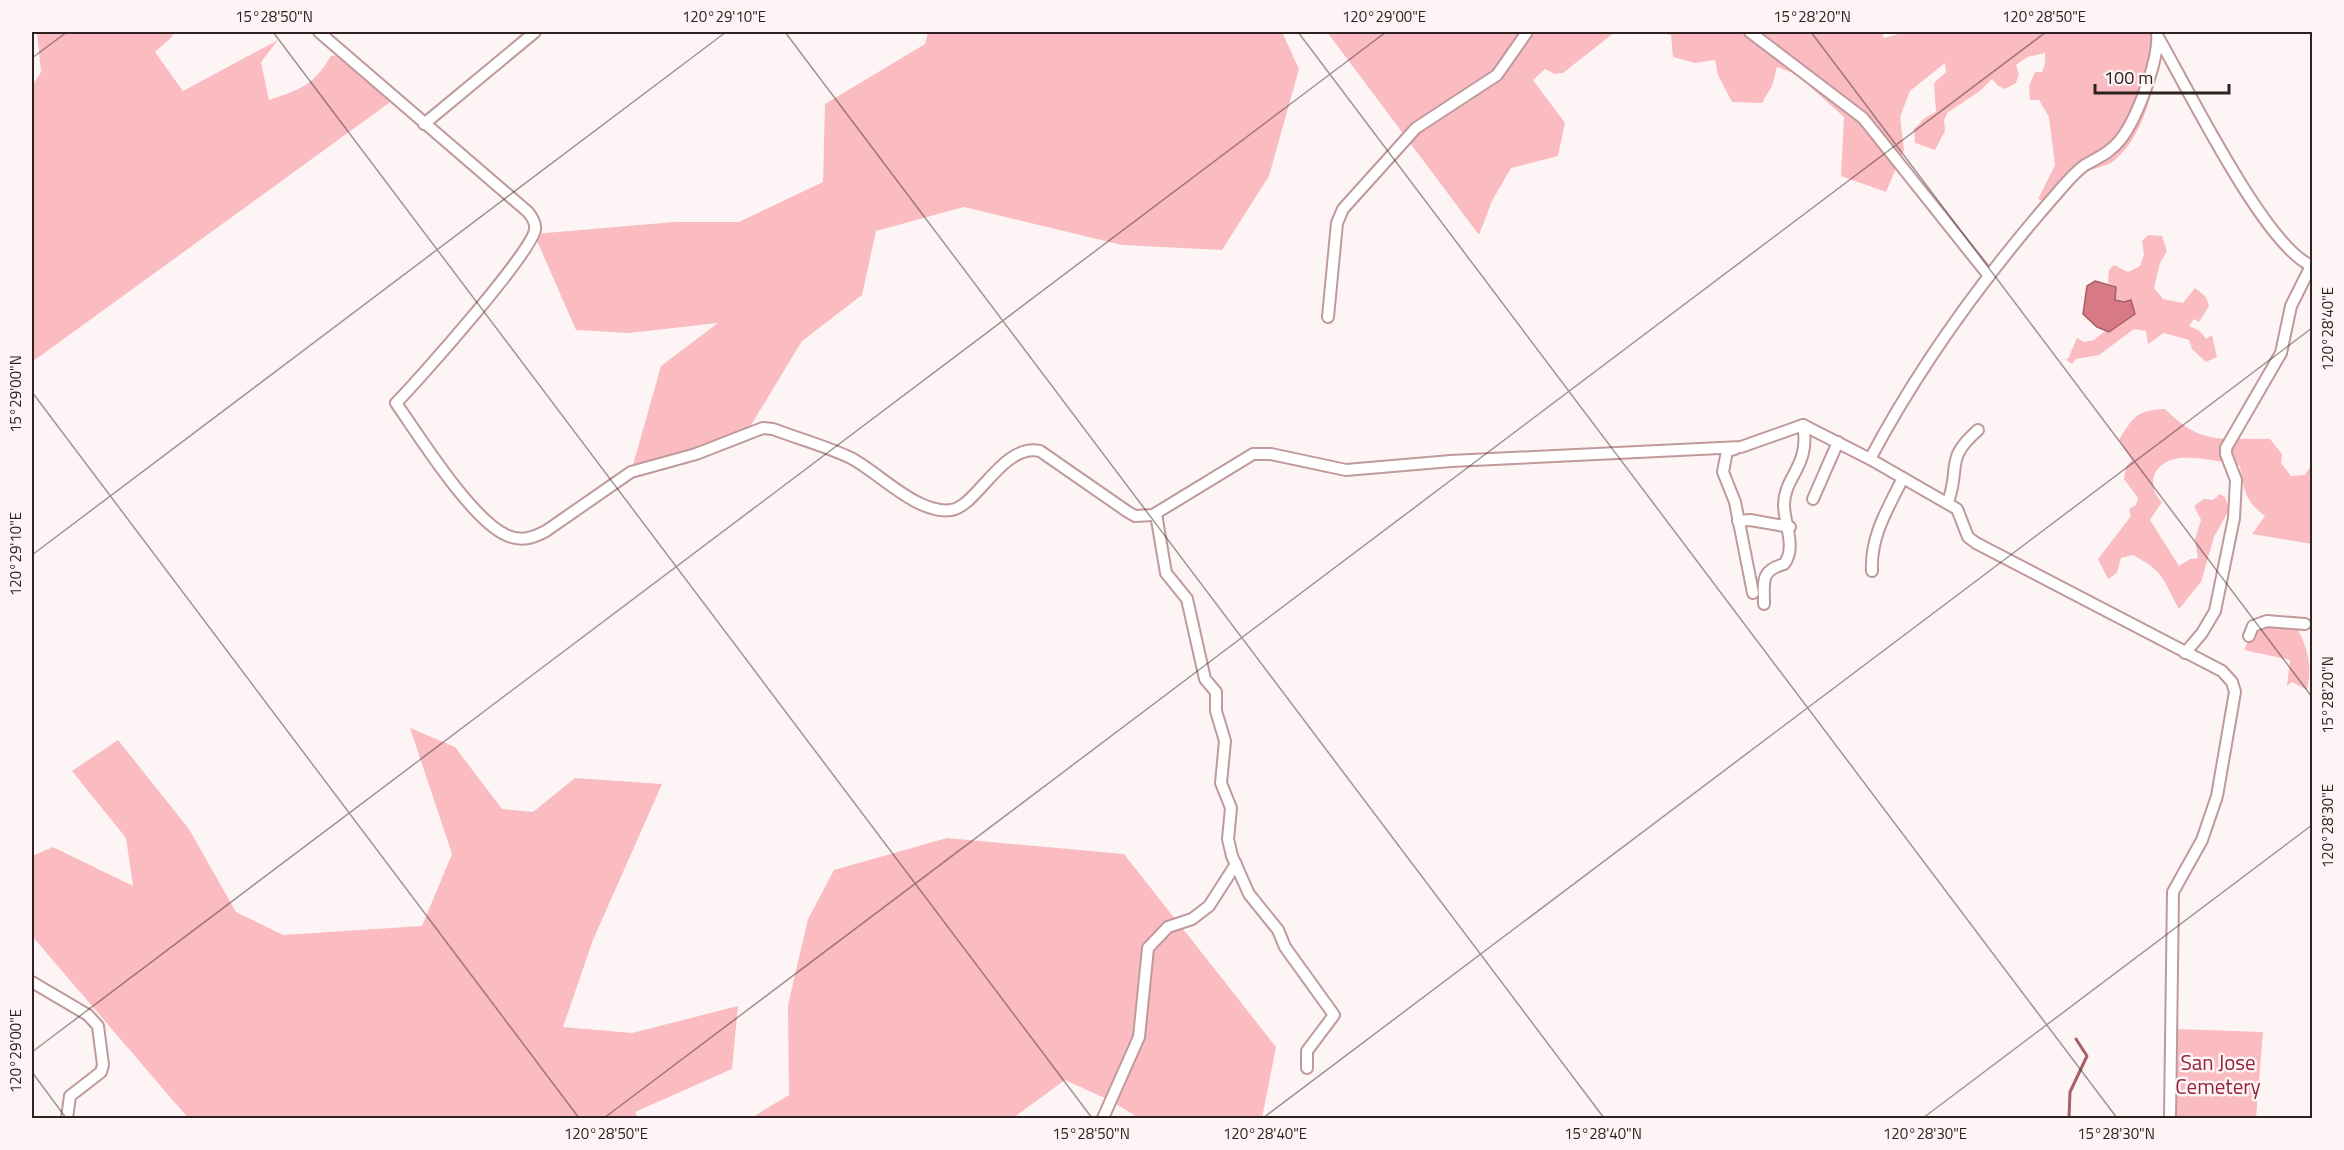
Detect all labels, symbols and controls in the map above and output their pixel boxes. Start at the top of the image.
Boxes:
text: 15°28'50"N [235,5,313,28]
text: 120°29'10"E [682,5,766,28]
text: 120°29'00"E [1342,5,1426,28]
text: 15°28'20"N [1773,5,1851,28]
text: 120°28'50"E [2002,5,2086,28]
scale bar [2095,57,2228,95]
text: 100 m [2104,64,2153,91]
text: 120°28'40"E [2316,287,2339,371]
text: 15°29'00"N [4,355,27,433]
text: 120°29'10"E [4,512,27,596]
text: 15°28'20"N [2316,656,2339,734]
text: 120°28'30"E [2316,784,2339,868]
text: 120°29'00"E [4,1009,27,1093]
park label: San Jose Cemetery [2175,1046,2261,1102]
text: 120°28'50"E [564,1122,648,1145]
text: 15°28'50"N [1052,1122,1130,1145]
text: 120°28'40"E [1223,1122,1307,1145]
text: 15°28'40"N [1564,1122,1642,1145]
text: 120°28'30"E [1883,1122,1967,1145]
text: 15°28'30"N [2077,1122,2155,1145]

